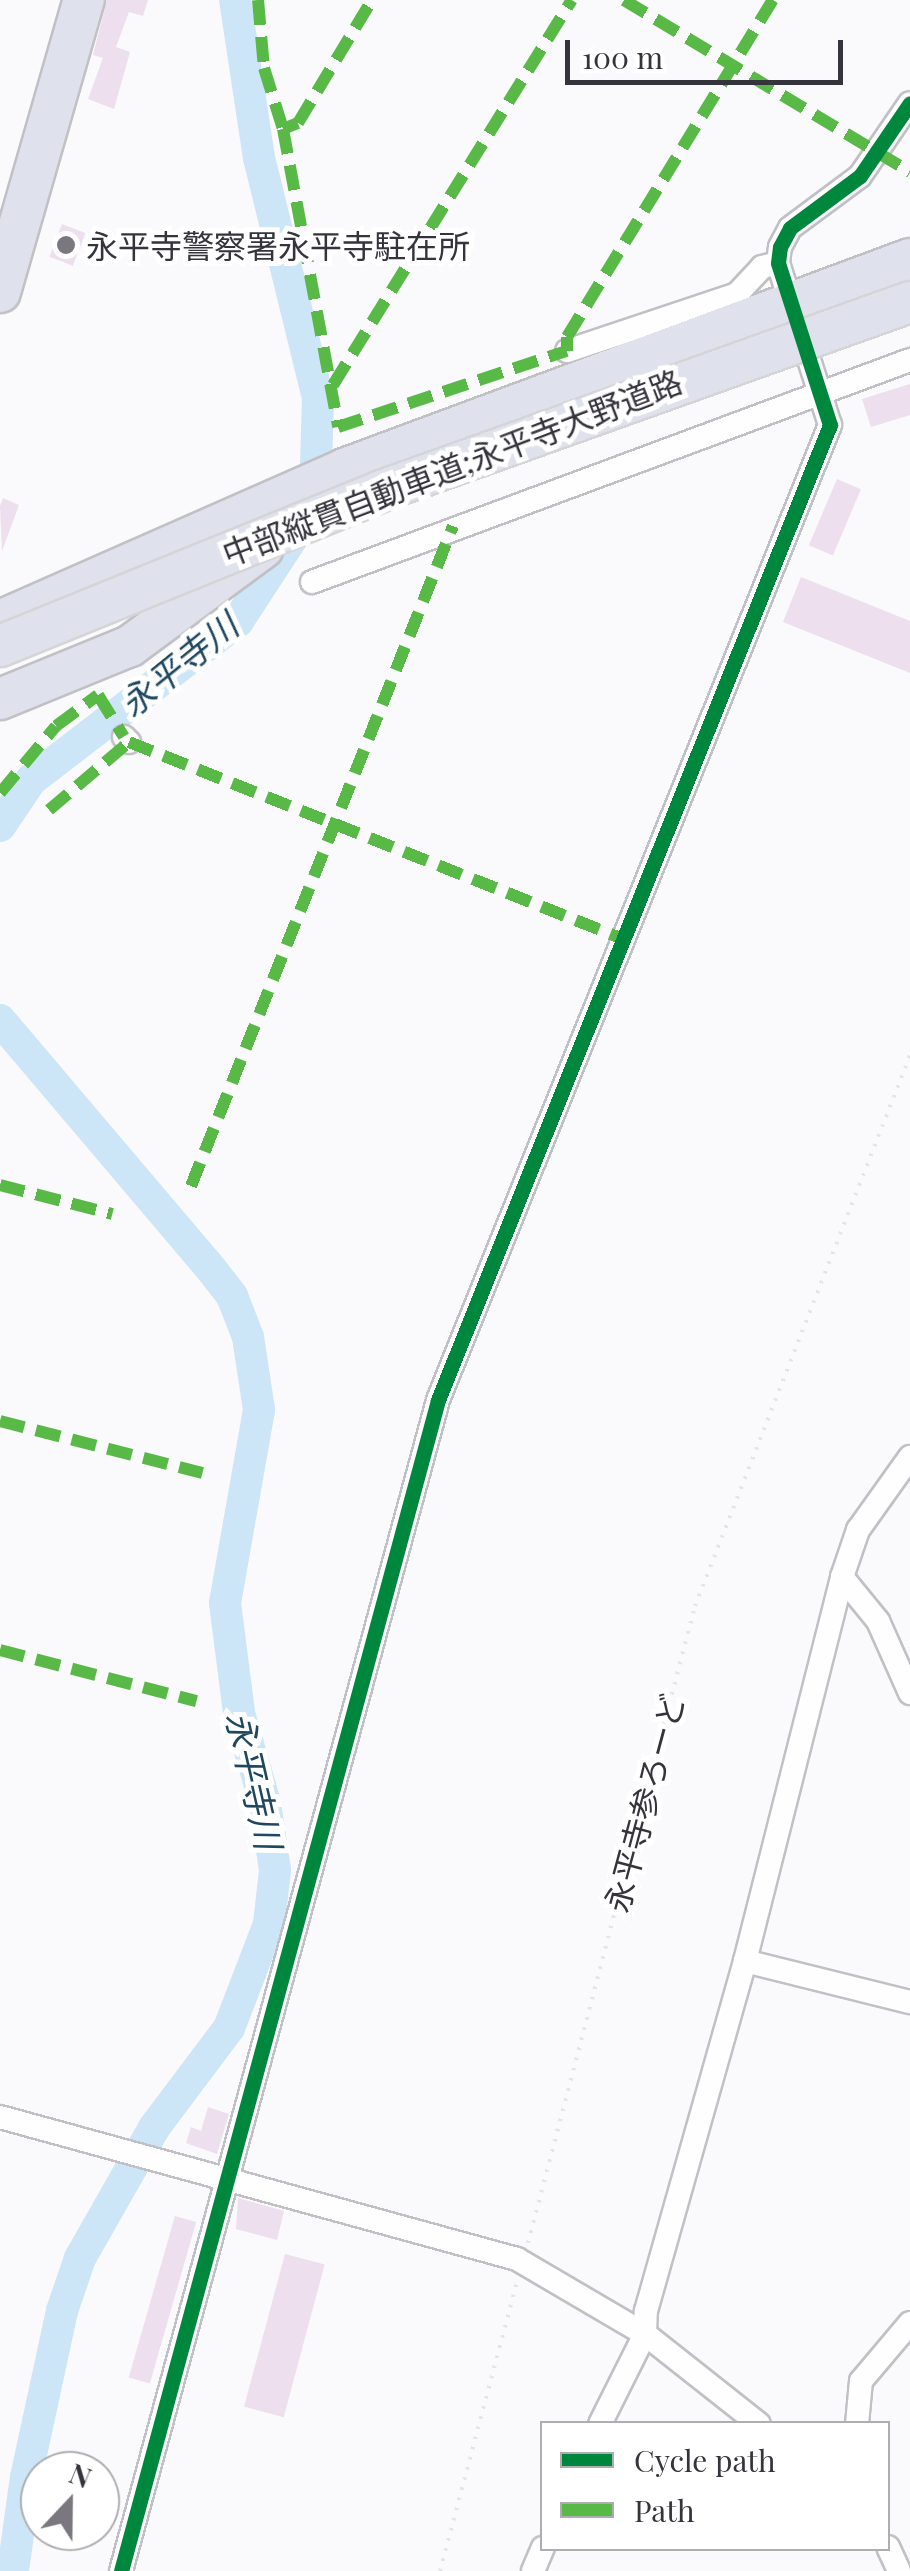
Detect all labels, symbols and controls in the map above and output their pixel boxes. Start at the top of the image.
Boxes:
scale bar [570,20,848,82]
text: 100 m [582,37,663,77]
place label: 永平寺警察署永平寺駐在所 [86,226,470,264]
marker: 永平寺警察署永平寺駐在所 [55,234,77,256]
street label: 中部縦貫自動車道;永平寺大野道路 [217,361,687,573]
water label: 永平寺川 [110,604,246,724]
street label: 永平寺参ろーど [596,1690,692,1916]
water label: 永平寺川 [219,1707,291,1853]
legend [540,2421,890,2551]
text: Cycle path [634,2440,776,2480]
north arrow [20,2451,120,2551]
text: N [64,2454,97,2496]
text: Path [634,2490,695,2530]

